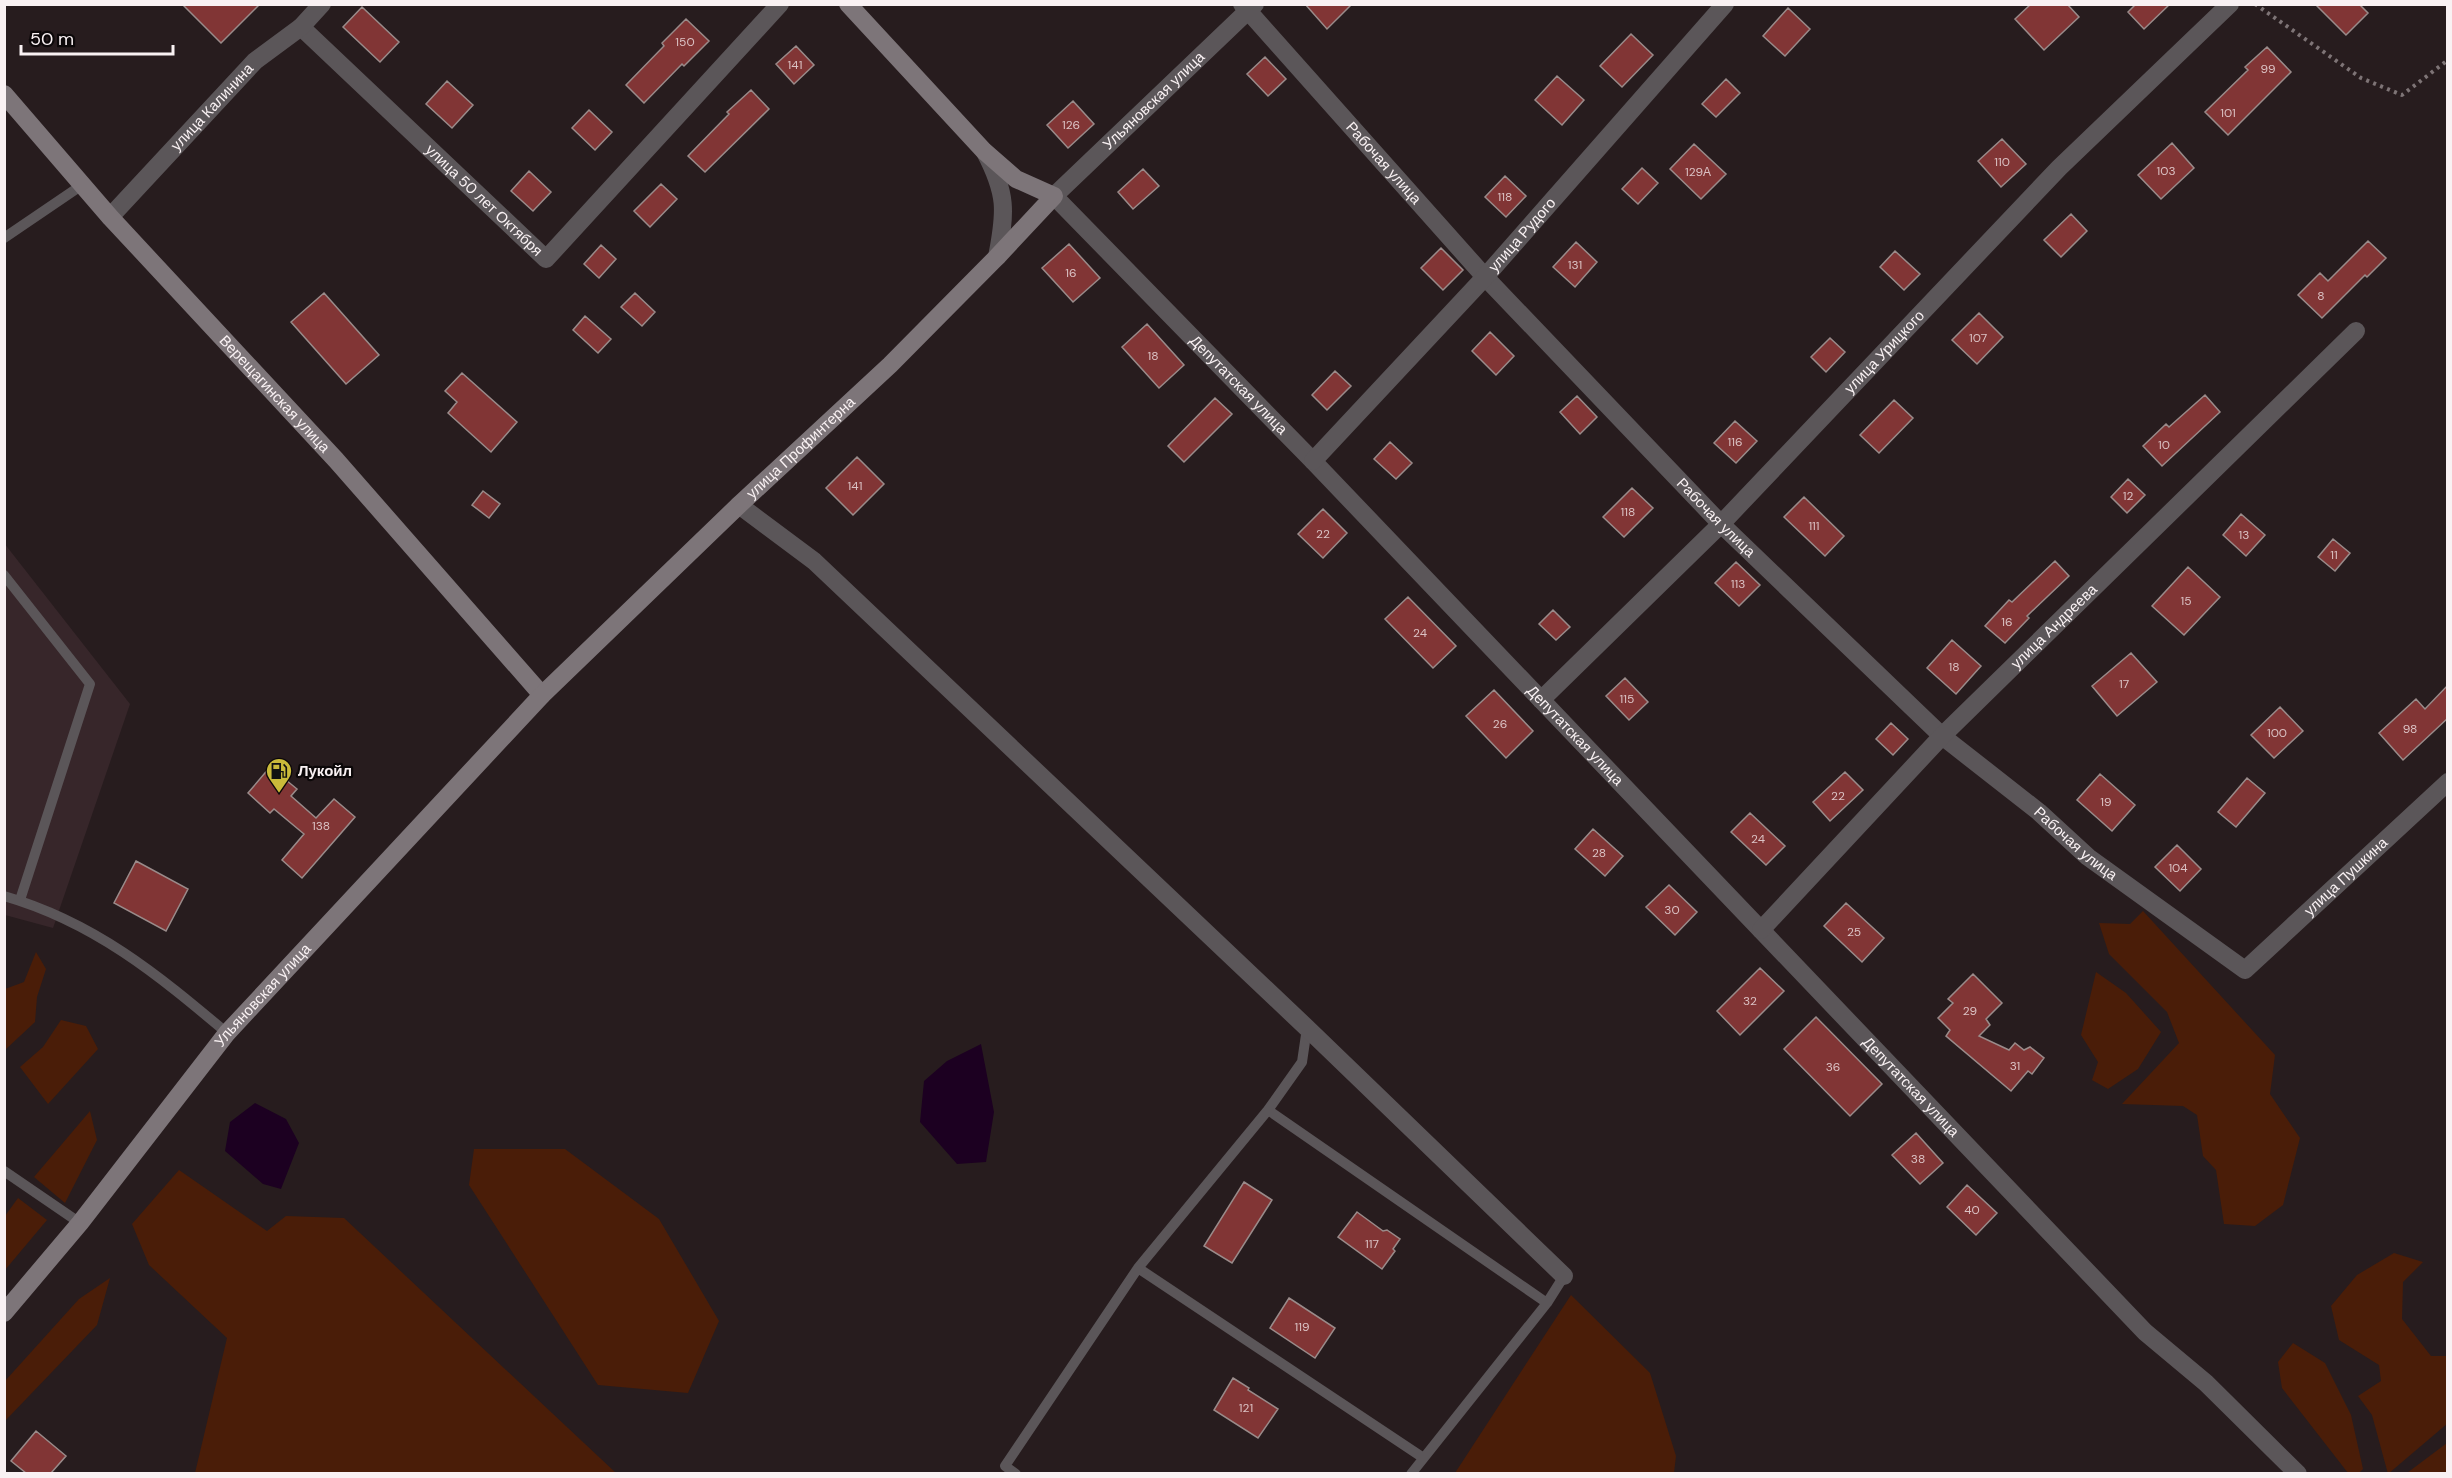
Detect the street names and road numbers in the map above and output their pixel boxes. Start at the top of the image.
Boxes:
street label: Ульяновская улица [1098,47,1210,154]
street label: улица Калинина [166,59,258,155]
street label: Рабочая улица [1342,118,1426,209]
street label: улица 50 лет Октября [421,140,547,261]
street label: улица Рудого [1484,193,1560,276]
street label: улица Урицкого [1840,306,1929,398]
street label: Верещагинская улица [215,331,335,458]
street label: Депутатская улица [1185,331,1292,439]
street label: улица Профинтерна [742,392,860,503]
street label: Рабочая улица [1672,474,1760,562]
street label: улица Андреева [2006,579,2102,673]
street label: Депутатская улица [1522,681,1628,790]
street label: Рабочая улица [2030,802,2122,885]
street label: улица Пушкина [2300,832,2392,920]
street label: Ульяновская улица [210,939,316,1051]
street label: Депутатская улица [1858,1032,1964,1142]

